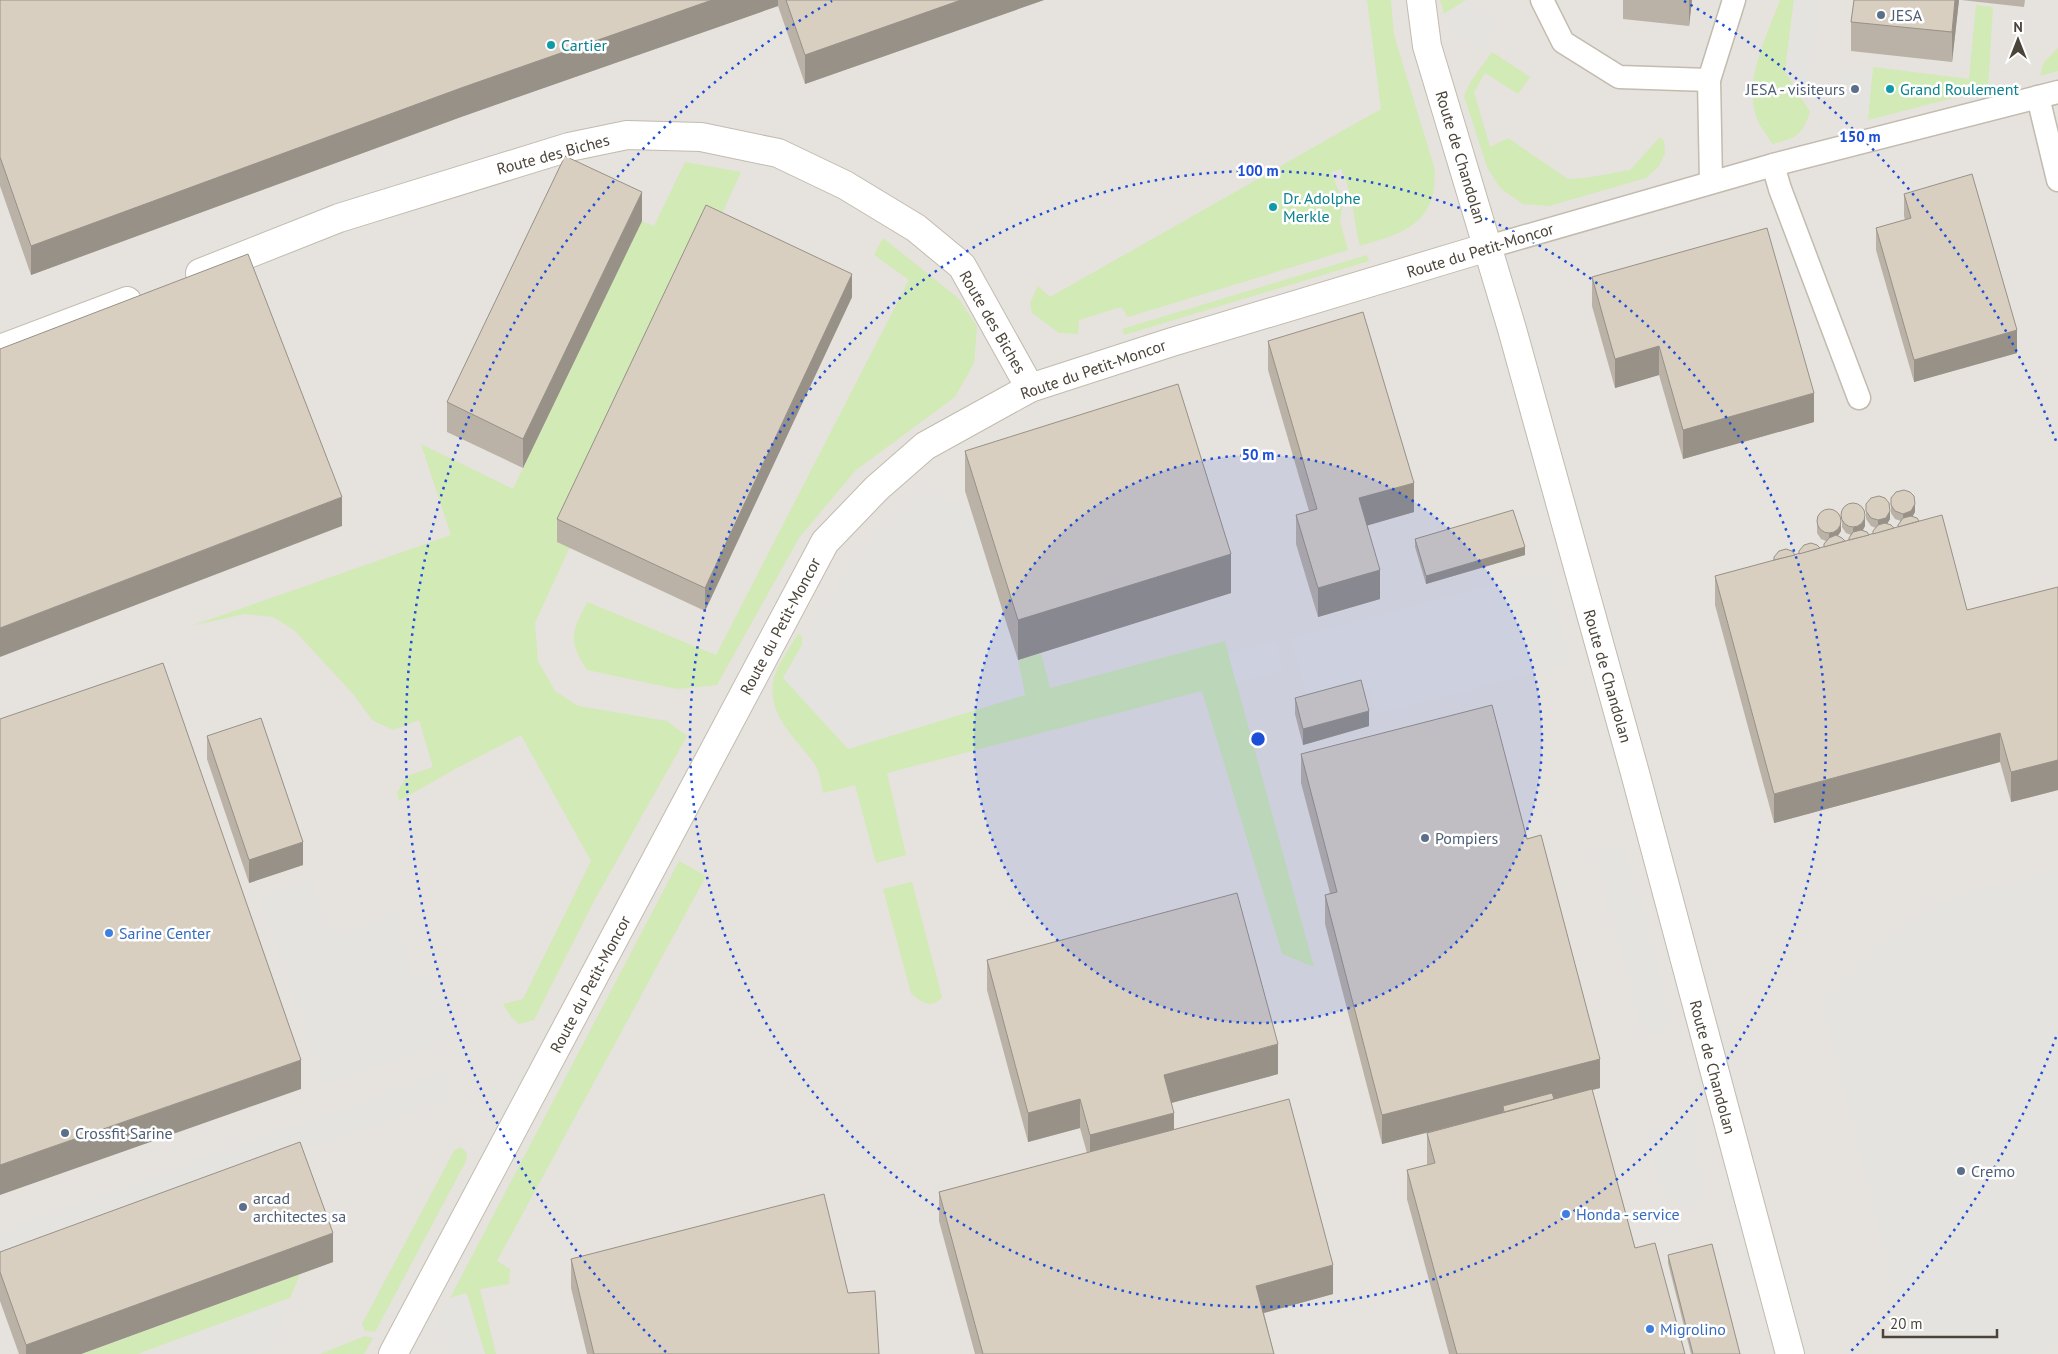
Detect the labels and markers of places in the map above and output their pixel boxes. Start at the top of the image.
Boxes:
place label: JESA [1890,5,1923,25]
marker: JESA [1875,9,1887,21]
place label: Cartier [561,35,608,55]
marker: Cartier [545,39,557,51]
place label: JESA - visiteurs [1745,79,1845,99]
place label: Grand Roulement [1900,79,2019,99]
marker: JESA - visiteurs [1849,83,1861,95]
marker: Grand Roulement [1884,83,1896,95]
place label: Dr. Adolphe Merkle [1283,188,1361,226]
marker: Dr. Adolphe Merkle [1267,201,1279,213]
centre of rings [1249,730,1267,748]
place label: Pompiers [1435,828,1498,848]
marker: Pompiers [1419,832,1431,844]
place label: Sarine Center [119,923,211,943]
marker: Sarine Center [103,927,115,939]
place label: Crossfit Sarine [75,1123,173,1143]
marker: Crossfit Sarine [59,1127,71,1139]
place label: Cremo [1971,1161,2015,1181]
marker: Cremo [1955,1165,1967,1177]
place label: arcad architectes sa [253,1188,346,1226]
marker: arcad architectes sa [237,1201,249,1213]
place label: Honda - service [1576,1204,1680,1224]
marker: Honda - service [1560,1208,1572,1220]
place label: Migrolino [1660,1319,1726,1339]
marker: Migrolino [1644,1323,1656,1335]

